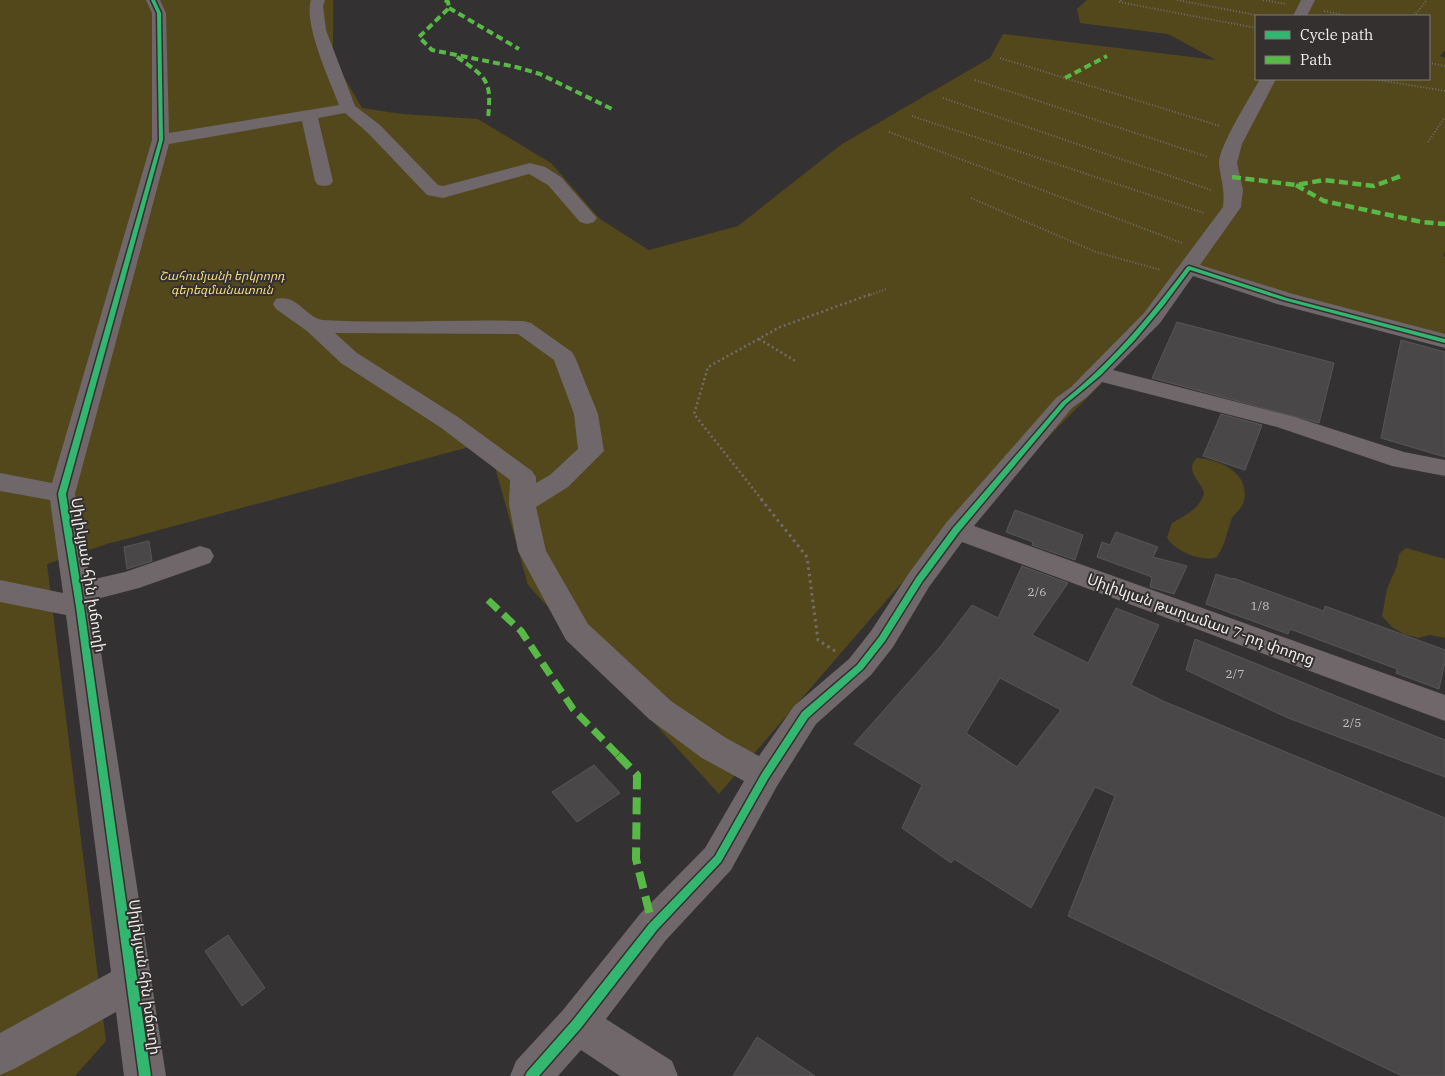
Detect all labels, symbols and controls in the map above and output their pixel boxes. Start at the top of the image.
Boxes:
legend [1255,15,1430,80]
text: Cycle path [1300,25,1373,44]
text: Path [1300,50,1332,69]
park label: Շահումյանի երկրորդ գերեզմանատուն [159,268,285,297]
street label: Սիլիկյան հին խճուղի [67,496,111,654]
street label: Սիլիկյան թաղամաս 7-րդ փողոց [1085,569,1317,669]
house number: 2/6 [1028,584,1046,599]
house number: 1/8 [1251,598,1269,613]
house number: 2/7 [1226,666,1244,681]
house number: 2/5 [1343,715,1361,730]
street label: Սիլիկյան հին խճուղի [125,898,165,1056]

